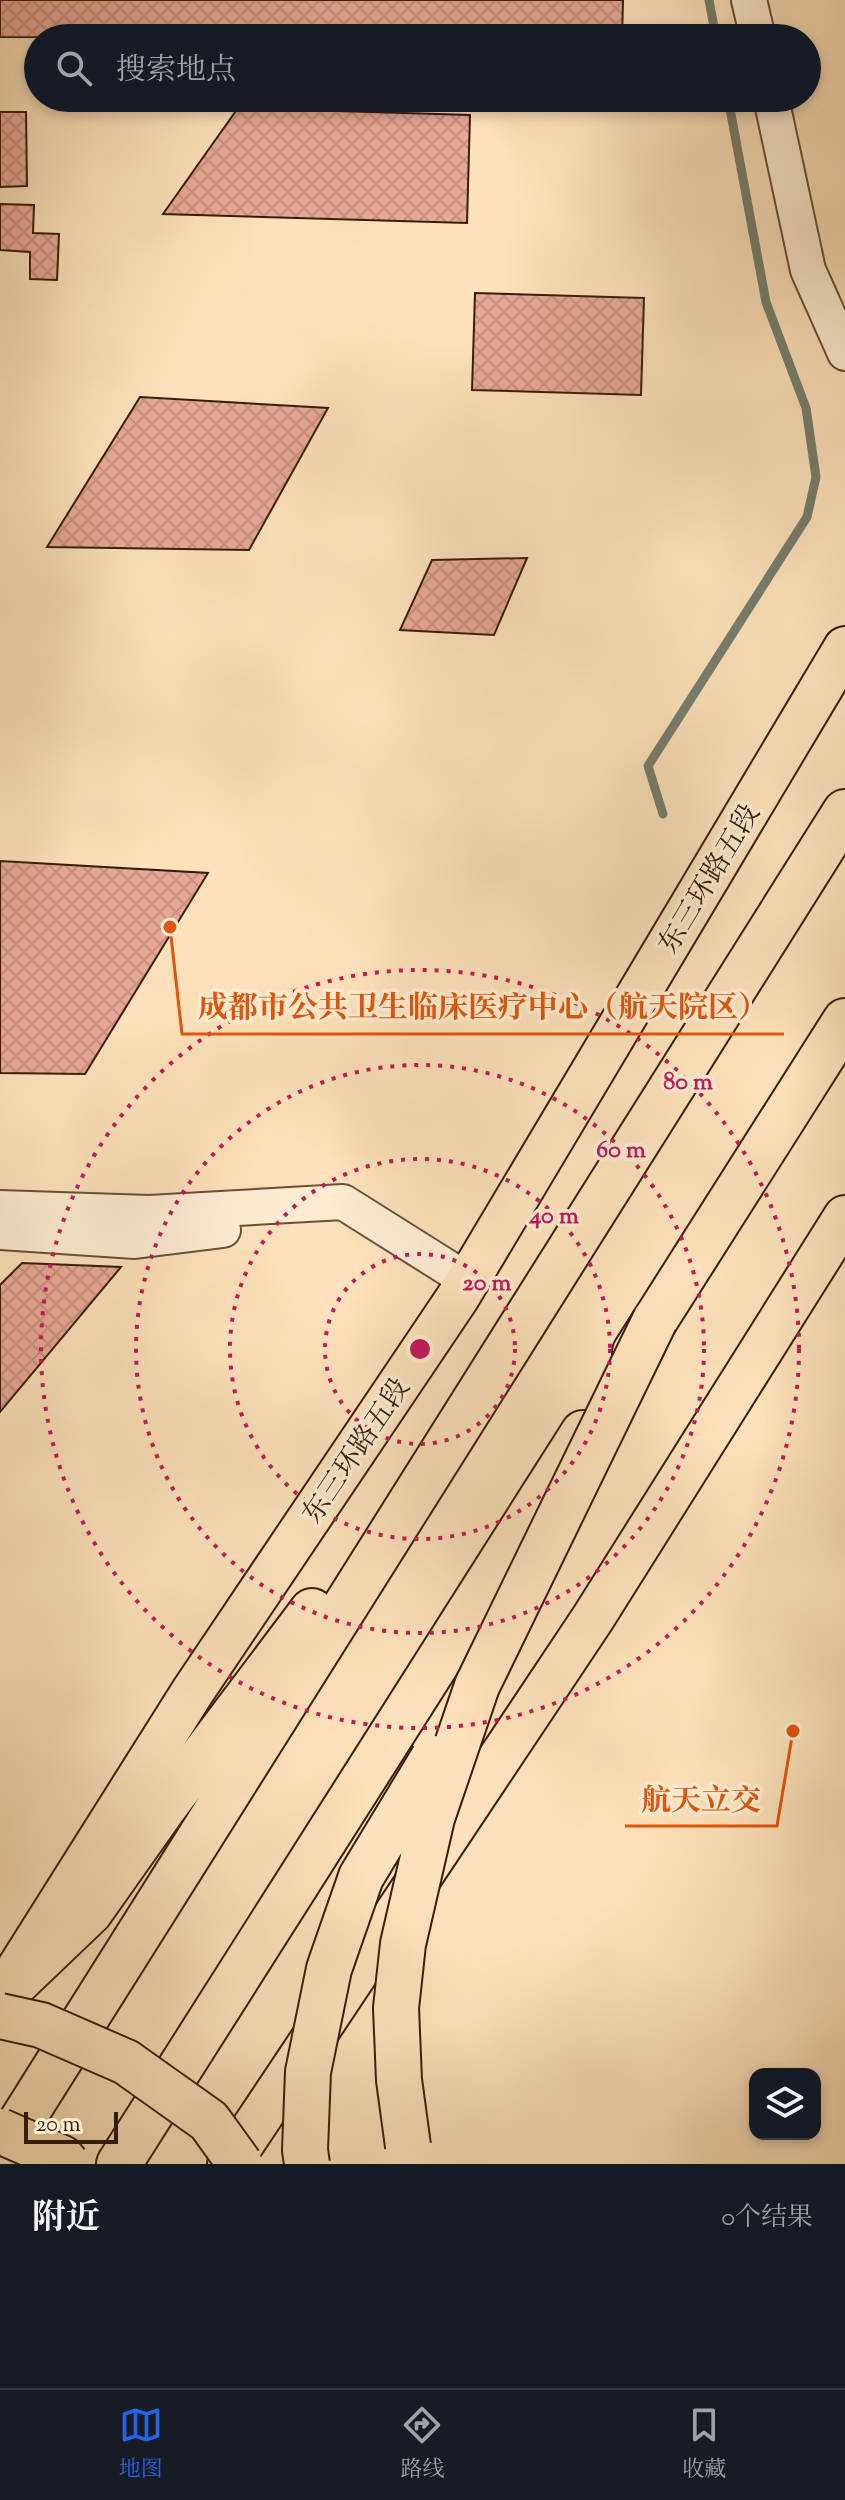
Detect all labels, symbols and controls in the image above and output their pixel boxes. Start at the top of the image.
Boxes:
search box [24,24,821,112]
icon: search [52,46,96,90]
text: 搜索地点 [116,50,236,93]
street label: 东三环路五段 [650,797,771,962]
callout: 成都市公共卫生临床医疗中心（航天院区） [182,980,784,1034]
text: 成都市公共卫生临床医疗中心（航天院区） [198,988,768,1031]
text: 80 m [663,1066,713,1100]
text: 60 m [596,1134,646,1168]
text: 40 m [528,1200,579,1234]
text: 20 m [463,1267,512,1301]
centre of rings [406,1335,434,1363]
street label: 东三环路五段 [294,1371,421,1533]
callout: 航天立交 [625,1772,777,1826]
text: 航天立交 [641,1781,761,1824]
map controls [749,2068,821,2140]
button: layers [749,2068,821,2140]
scale bar [24,2108,118,2144]
text: 20 m [36,2110,81,2142]
text: 附近 [32,2195,100,2244]
text: 0个结果 [721,2200,813,2237]
tab: 地图 [119,2403,163,2487]
tab: 路线 [400,2403,444,2487]
tab: 收藏 [682,2403,726,2487]

